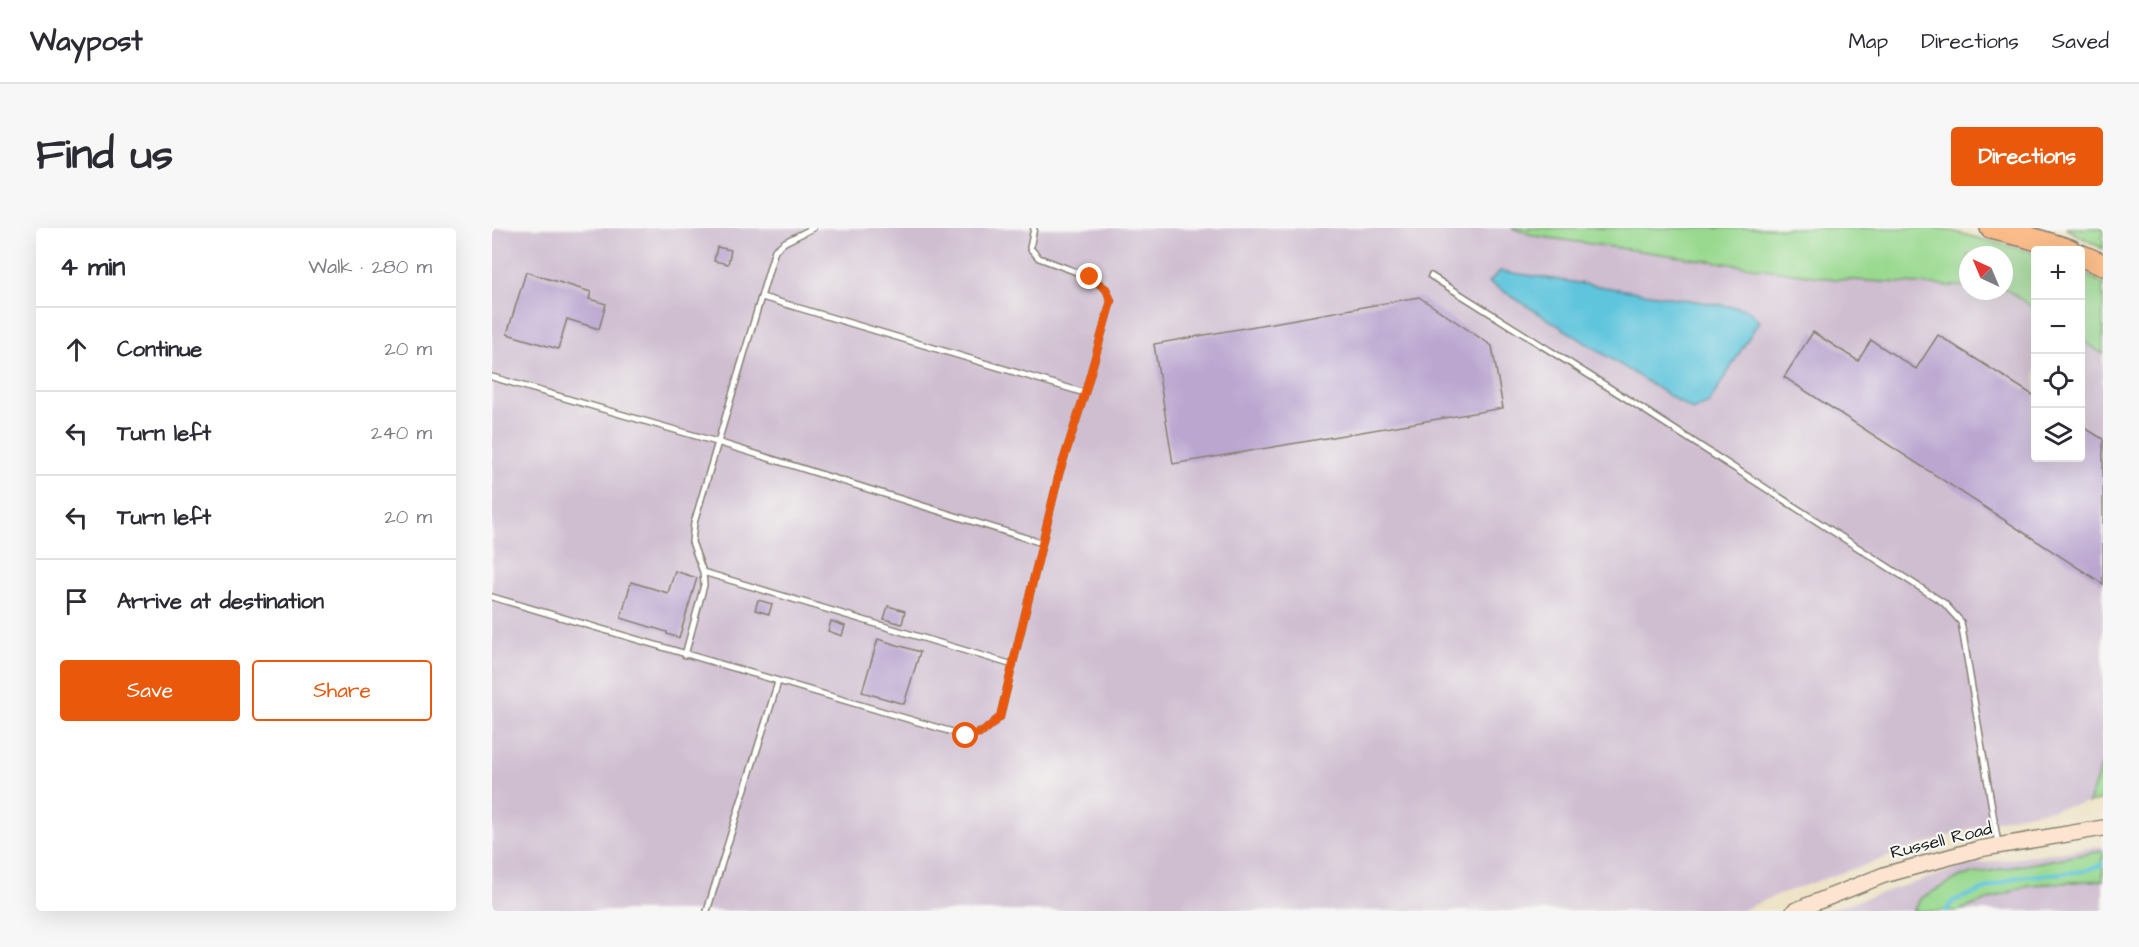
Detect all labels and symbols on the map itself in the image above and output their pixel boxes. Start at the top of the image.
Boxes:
north arrow [1959,246,2013,300]
route end [1076,263,1102,289]
route start [952,722,978,748]
street label: Russell Road [1888,816,1995,865]

